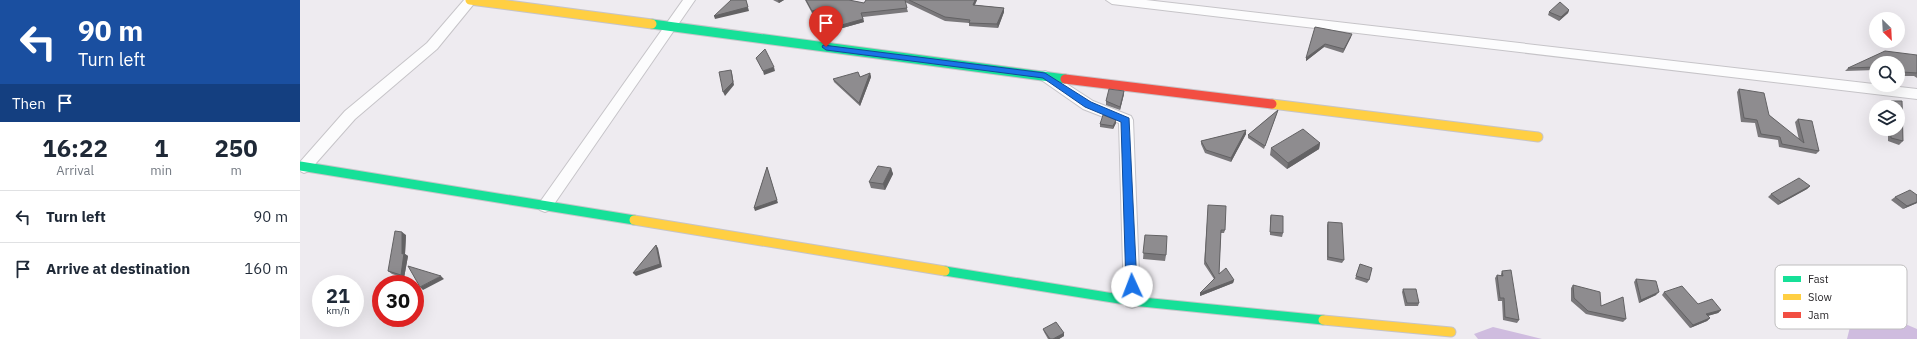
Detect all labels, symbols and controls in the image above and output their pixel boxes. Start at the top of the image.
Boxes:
pin [809,6,843,47]
text: 90 m [78,12,143,49]
icon: arrive [815,12,837,34]
north arrow [1869,12,1905,48]
map controls [1869,12,1905,136]
icon: left [12,16,64,68]
text: Turn left [78,48,146,71]
button: search [1869,56,1905,92]
icon: arrive [54,92,76,114]
text: Then [12,94,46,113]
button: layers [1869,100,1905,136]
text: 16:22 [42,132,108,164]
text: 1 [154,132,168,164]
text: 250 [214,132,258,164]
text: Arrival [56,162,94,179]
text: min [150,162,172,179]
text: m [230,162,242,179]
icon: left [12,206,34,228]
text: Turn left [46,207,106,226]
text: 90 m [253,207,288,226]
icon: arrive [12,258,34,280]
text: Arrive at destination [46,259,190,278]
text: 160 m [244,259,288,278]
position arrow [1111,265,1153,307]
legend [1775,265,1907,329]
text: Fast [1808,272,1829,286]
speed limit sign: 30 [372,275,424,327]
text: 21 [326,282,350,309]
text: Slow [1808,290,1832,304]
text: km/h [326,304,350,317]
text: Jam [1808,308,1829,322]

